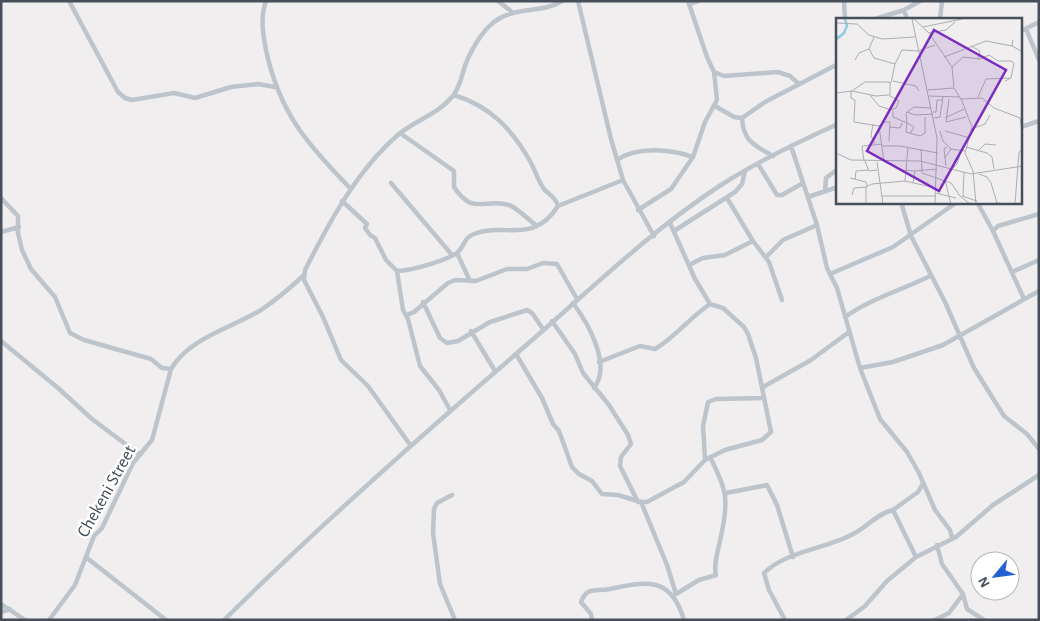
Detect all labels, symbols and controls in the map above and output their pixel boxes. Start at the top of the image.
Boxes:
inset map [836,18,1022,204]
street label: Chekeni Street [74,442,140,541]
north arrow [970,551,1020,601]
text: N [976,574,993,589]

